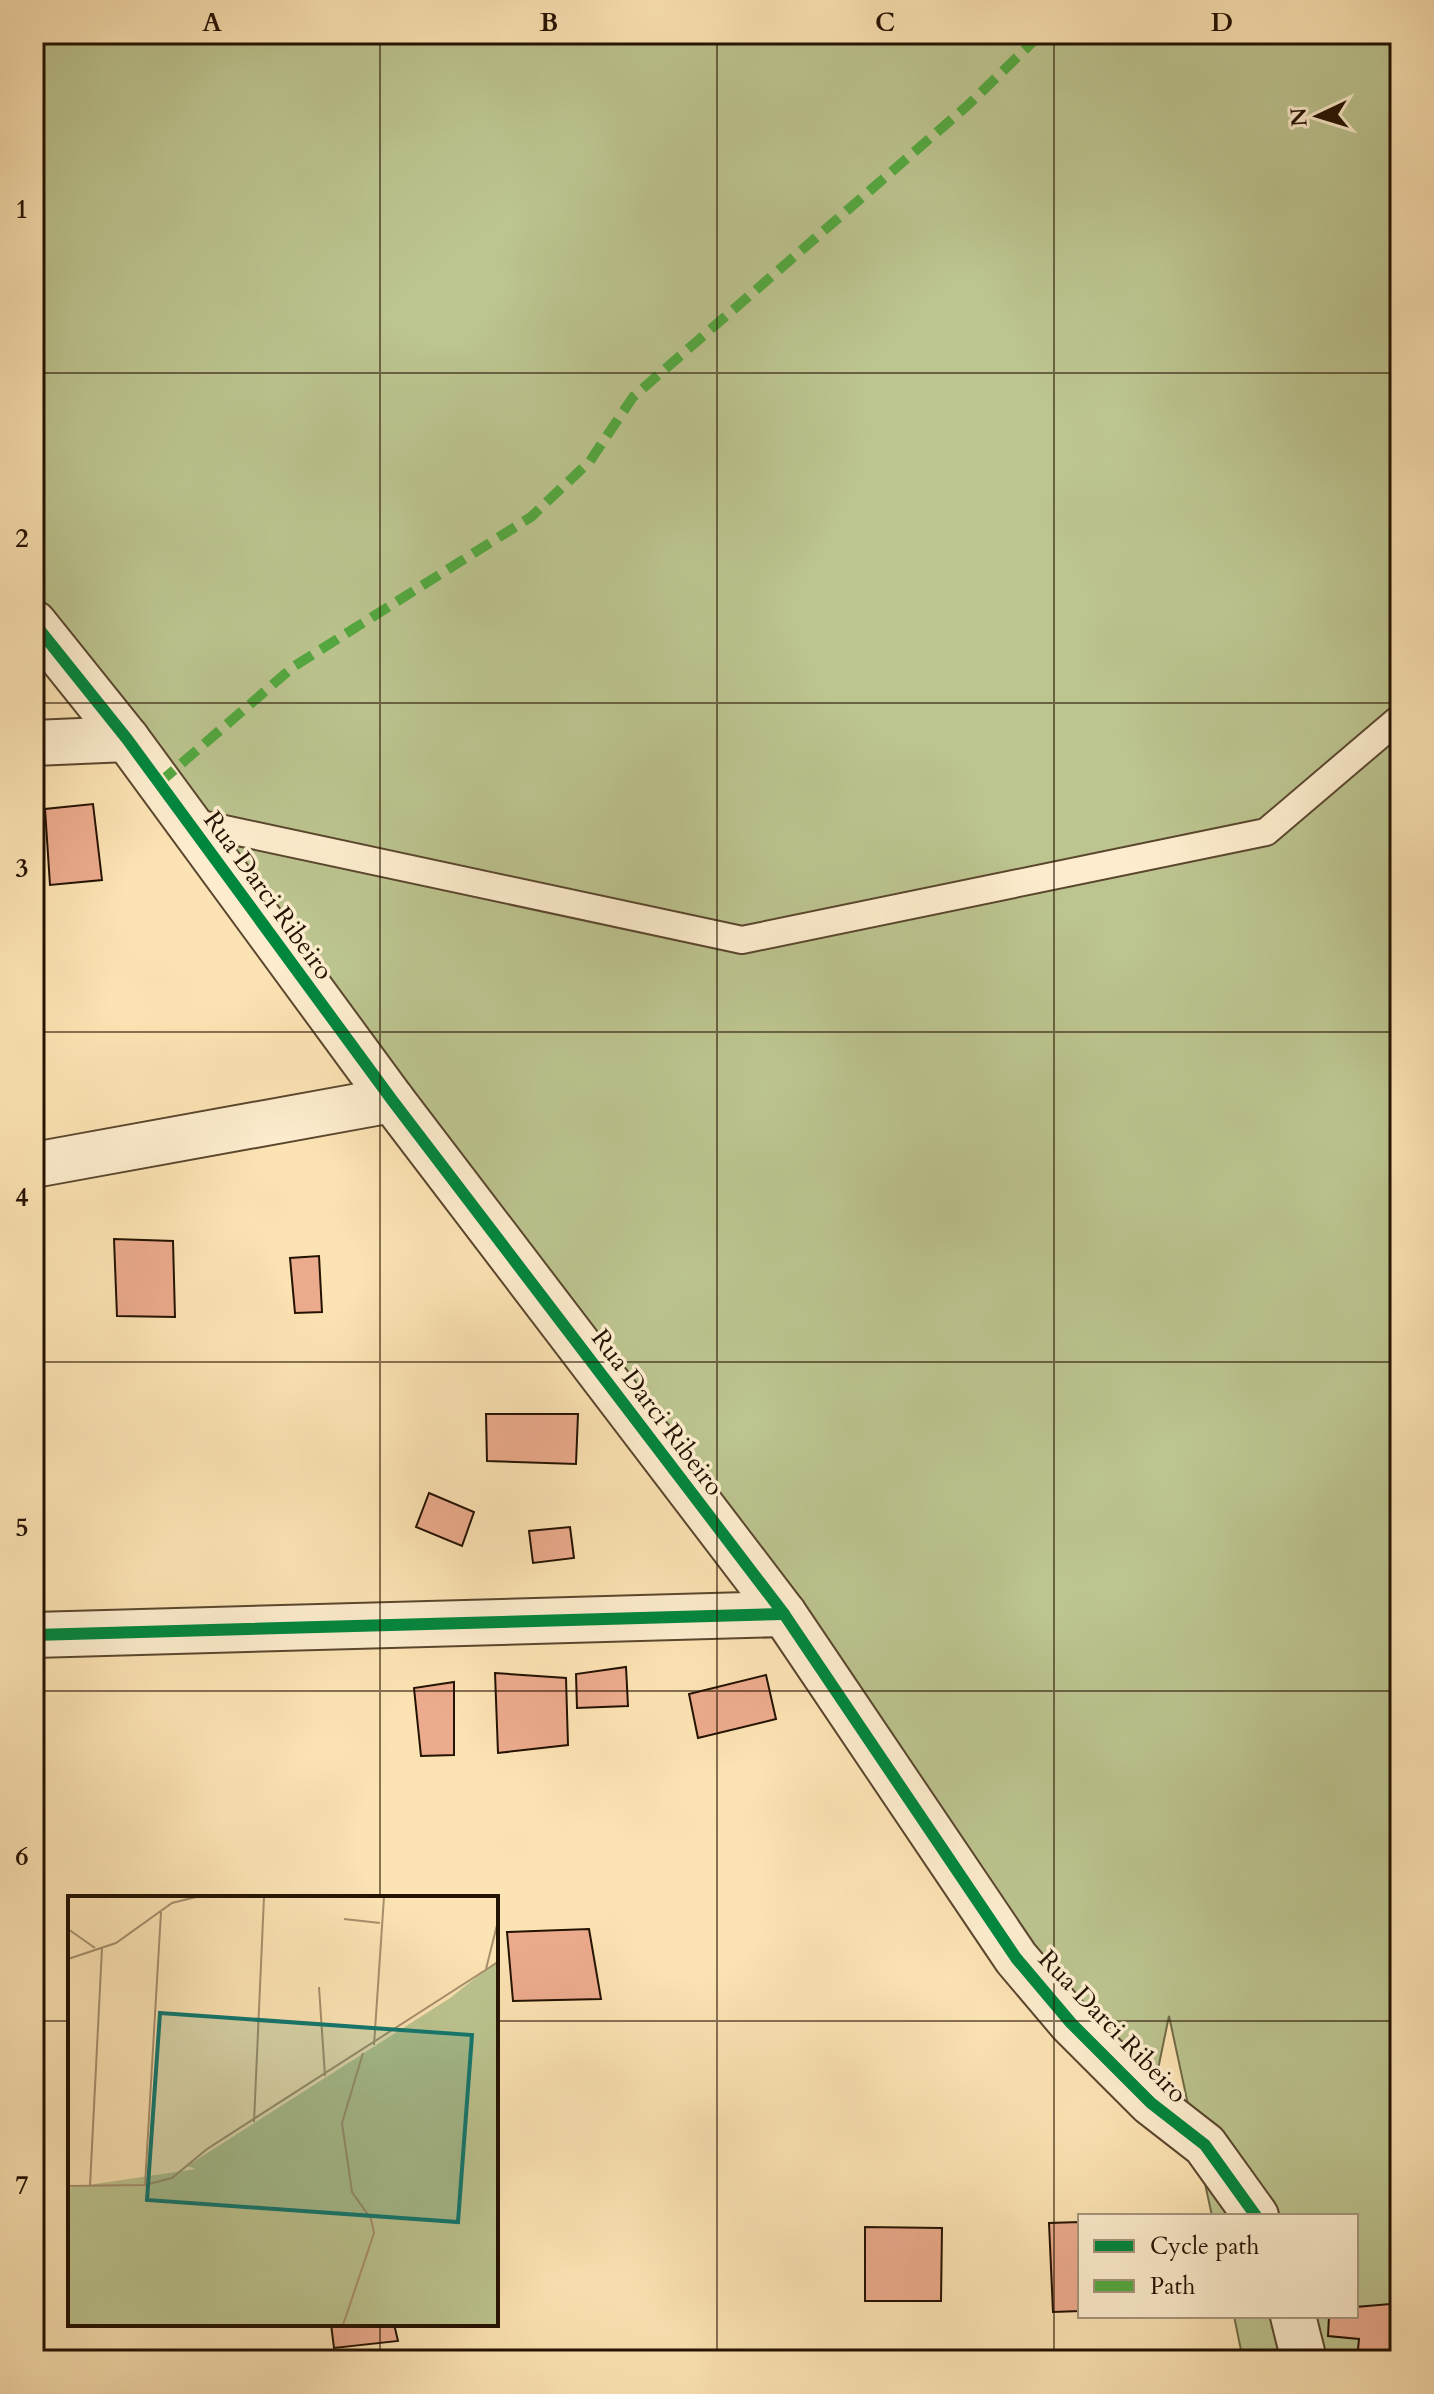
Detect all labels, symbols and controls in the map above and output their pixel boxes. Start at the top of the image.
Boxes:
text: A [202,5,222,40]
text: B [540,5,558,40]
text: C [875,5,895,40]
text: D [1211,5,1233,40]
north arrow [1278,76,1358,156]
text: N [1283,107,1315,128]
text: 1 [15,192,29,227]
text: 2 [15,521,29,556]
street label: Rua Darci Ribeiro [196,804,342,987]
text: 3 [15,851,29,886]
text: 4 [15,1180,29,1215]
street label: Rua Darci Ribeiro [583,1322,732,1503]
text: 5 [15,1510,29,1545]
text: 6 [15,1839,29,1874]
inset map [68,1896,498,2326]
street label: Rua Darci Ribeiro [1030,1942,1195,2111]
text: 7 [15,2168,29,2203]
legend [1078,2214,1358,2318]
text: Cycle path [1150,2230,1259,2263]
text: Path [1150,2270,1195,2303]

